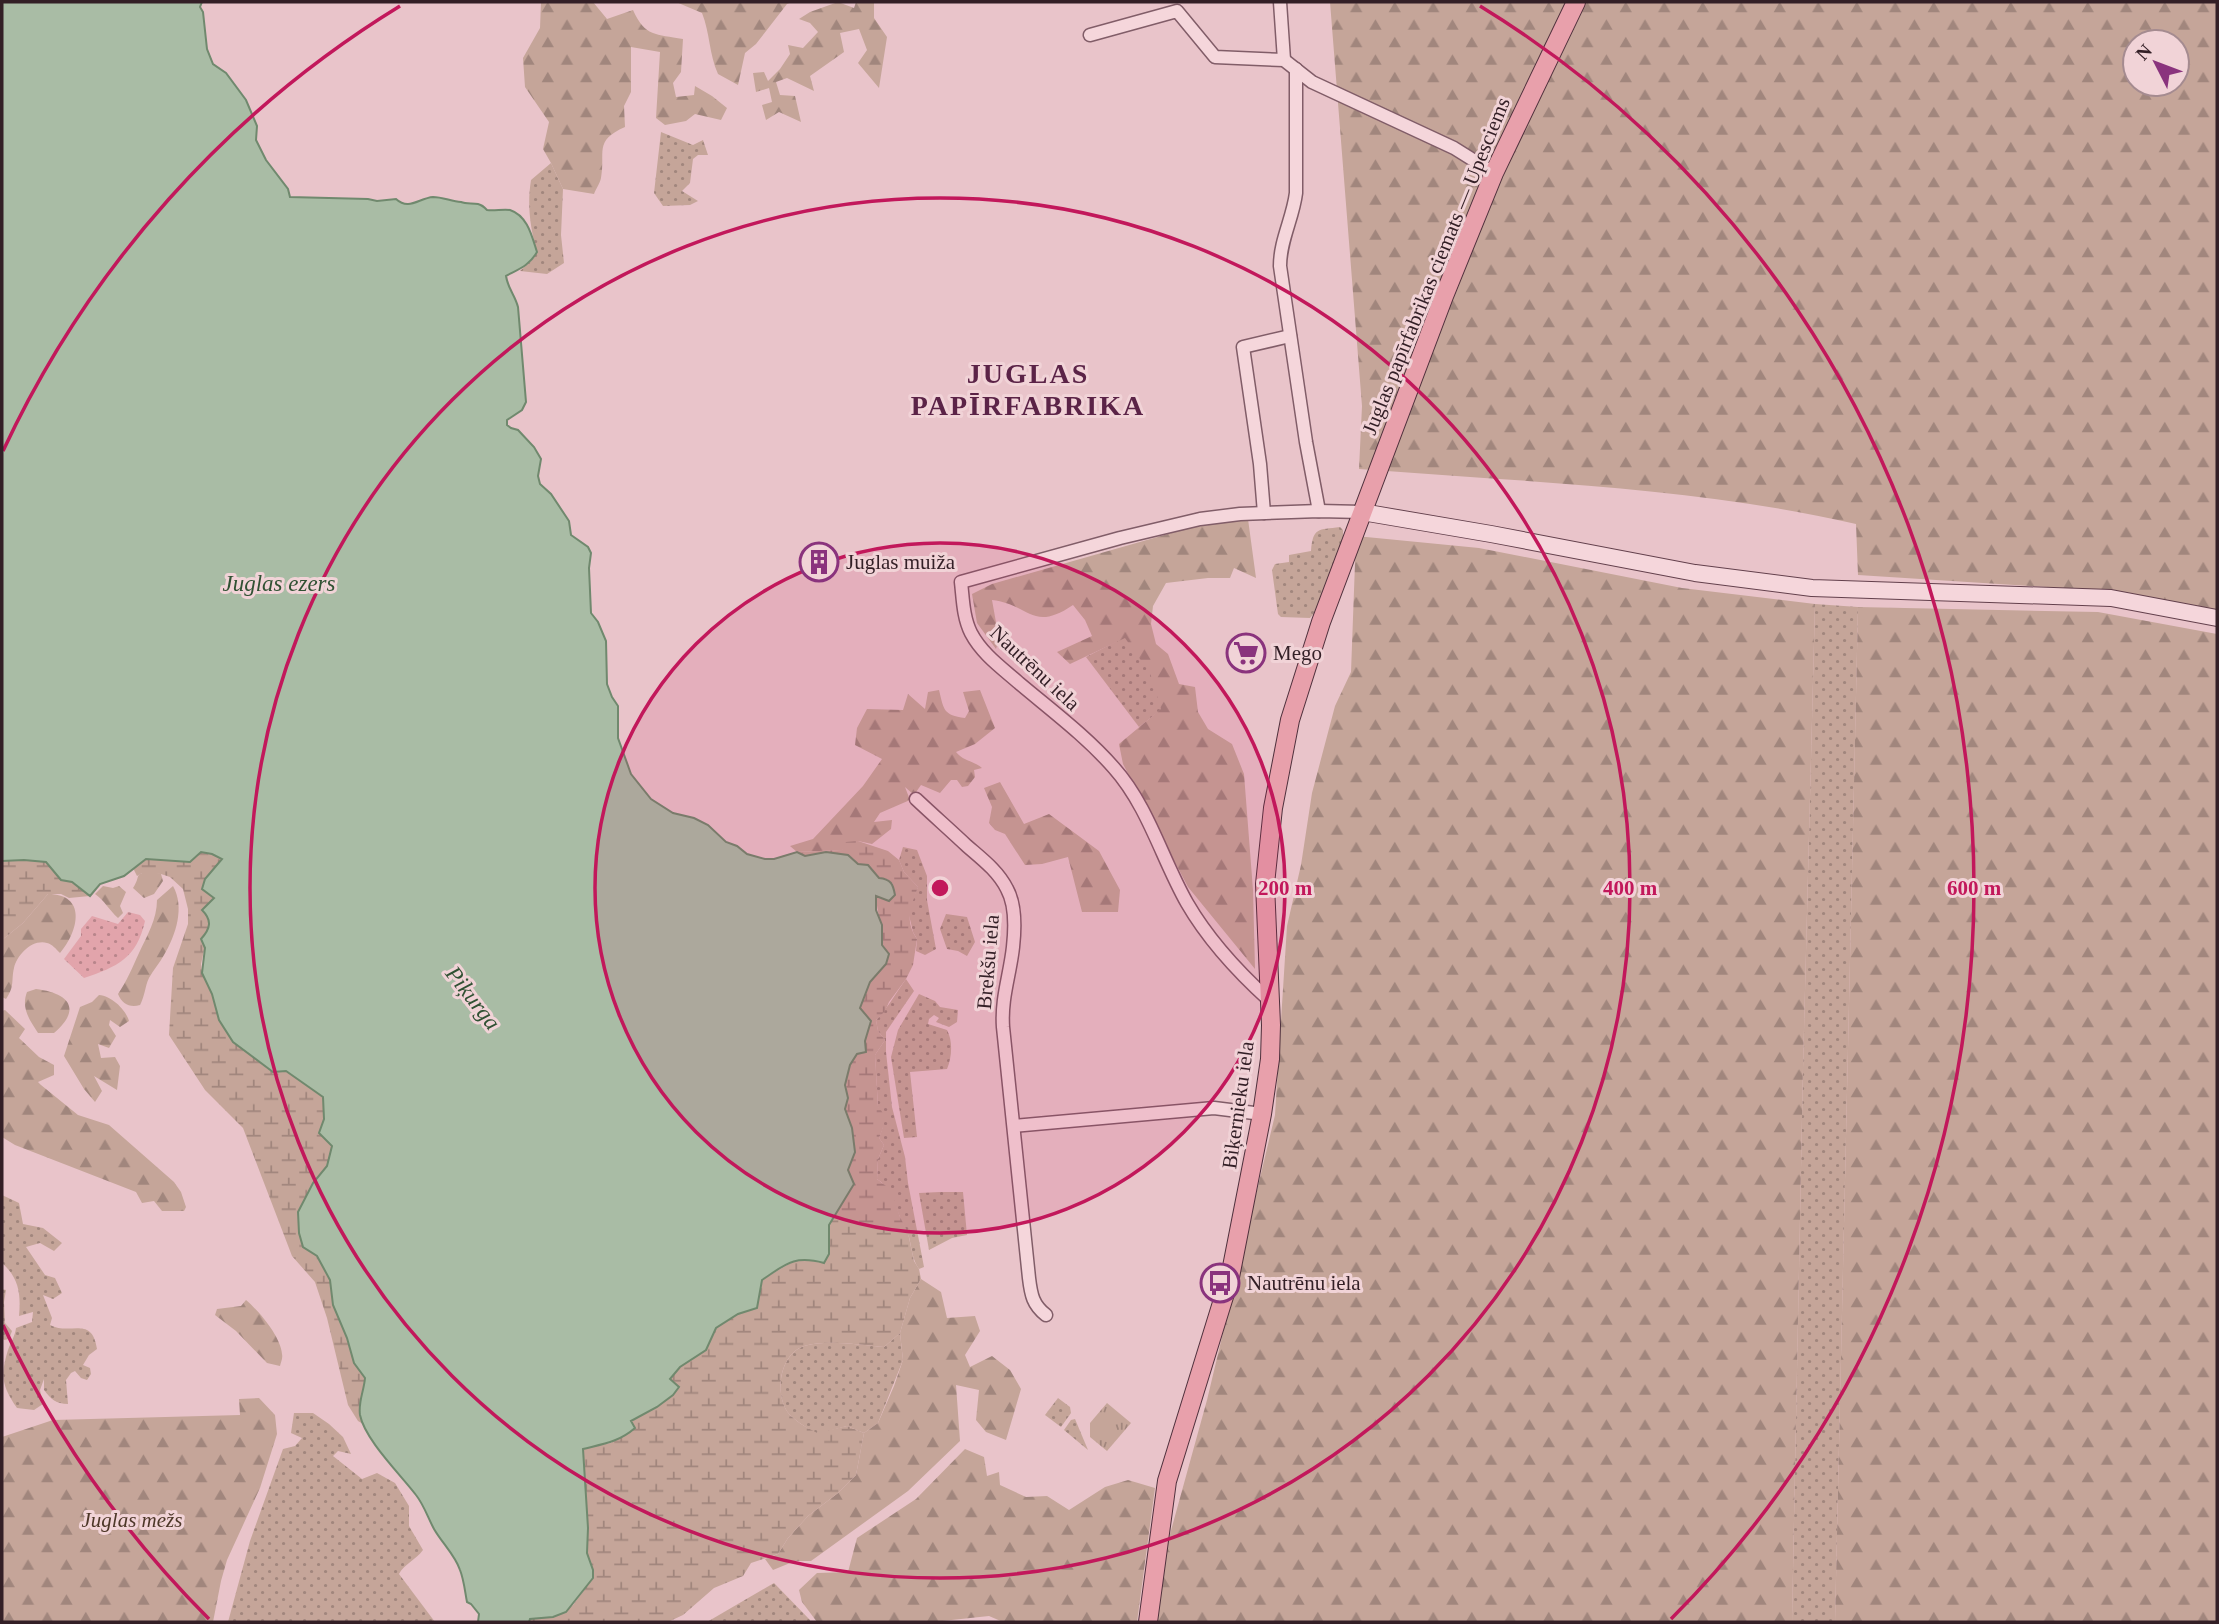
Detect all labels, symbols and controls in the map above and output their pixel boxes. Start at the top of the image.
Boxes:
north arrow [2121,28,2191,98]
text: N [2131,40,2156,64]
street label: Juglas papīrfabrikas ciemats — Upesciems [1357,94,1515,438]
district label: JUGLAS PAPĪRFABRIKA [911,358,1145,421]
building icon: Juglas muiža [798,541,840,583]
place label: Juglas muiža [846,550,956,574]
water label: Juglas ezers [222,571,336,596]
street label: Nautrēnu iela [985,620,1085,716]
supermarket icon: Mego [1225,632,1267,674]
place label: Mego [1273,641,1322,665]
centre of rings [928,876,952,900]
text: 200 m [1258,876,1313,900]
text: 400 m [1603,876,1658,900]
text: 600 m [1947,876,2002,900]
street label: Brekšu iela [972,913,1004,1010]
water label: Piķurga [439,961,505,1035]
street label: Biķernieku iela [1217,1039,1259,1170]
bus stop icon: Nautrēnu iela [1199,1262,1241,1304]
place label: Nautrēnu iela [1247,1271,1361,1295]
park label: Juglas mežs [82,1508,182,1532]

